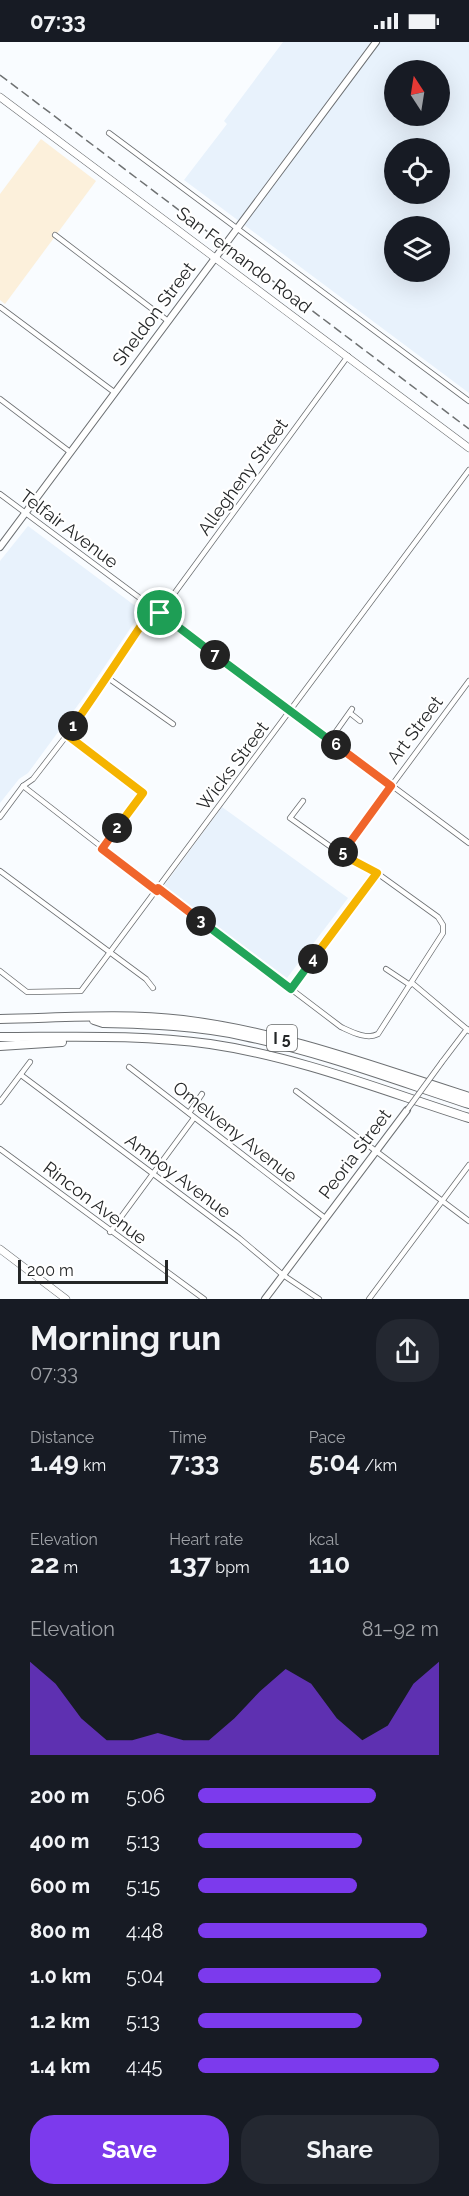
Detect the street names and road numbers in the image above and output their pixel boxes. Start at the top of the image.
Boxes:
street label: San Fernando Road [173,202,316,317]
street label: Sheldon Street [108,258,199,369]
street label: Allegheny Street [193,414,292,539]
street label: Telfair Avenue [16,485,123,572]
street label: Art Street [382,692,447,768]
street label: Wicks Street [193,717,273,814]
road number: I 5 [267,1025,297,1051]
street label: Omelveny Avenue [169,1077,302,1187]
street label: Peoria Street [314,1105,395,1203]
street label: Amboy Avenue [121,1129,236,1222]
street label: Rincon Avenue [39,1157,152,1249]

